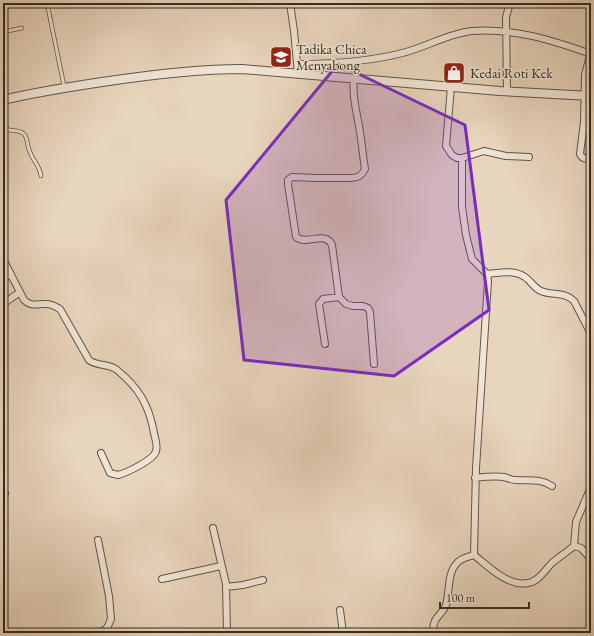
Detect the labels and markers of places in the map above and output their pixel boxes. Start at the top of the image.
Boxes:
place label: Tadika Chica Menyabong [296,40,367,74]
school or university icon: Tadika Chica Menyabong [268,44,294,70]
shop icon: Kedai Roti Kek [441,60,467,86]
place label: Kedai Roti Kek [470,64,553,82]

